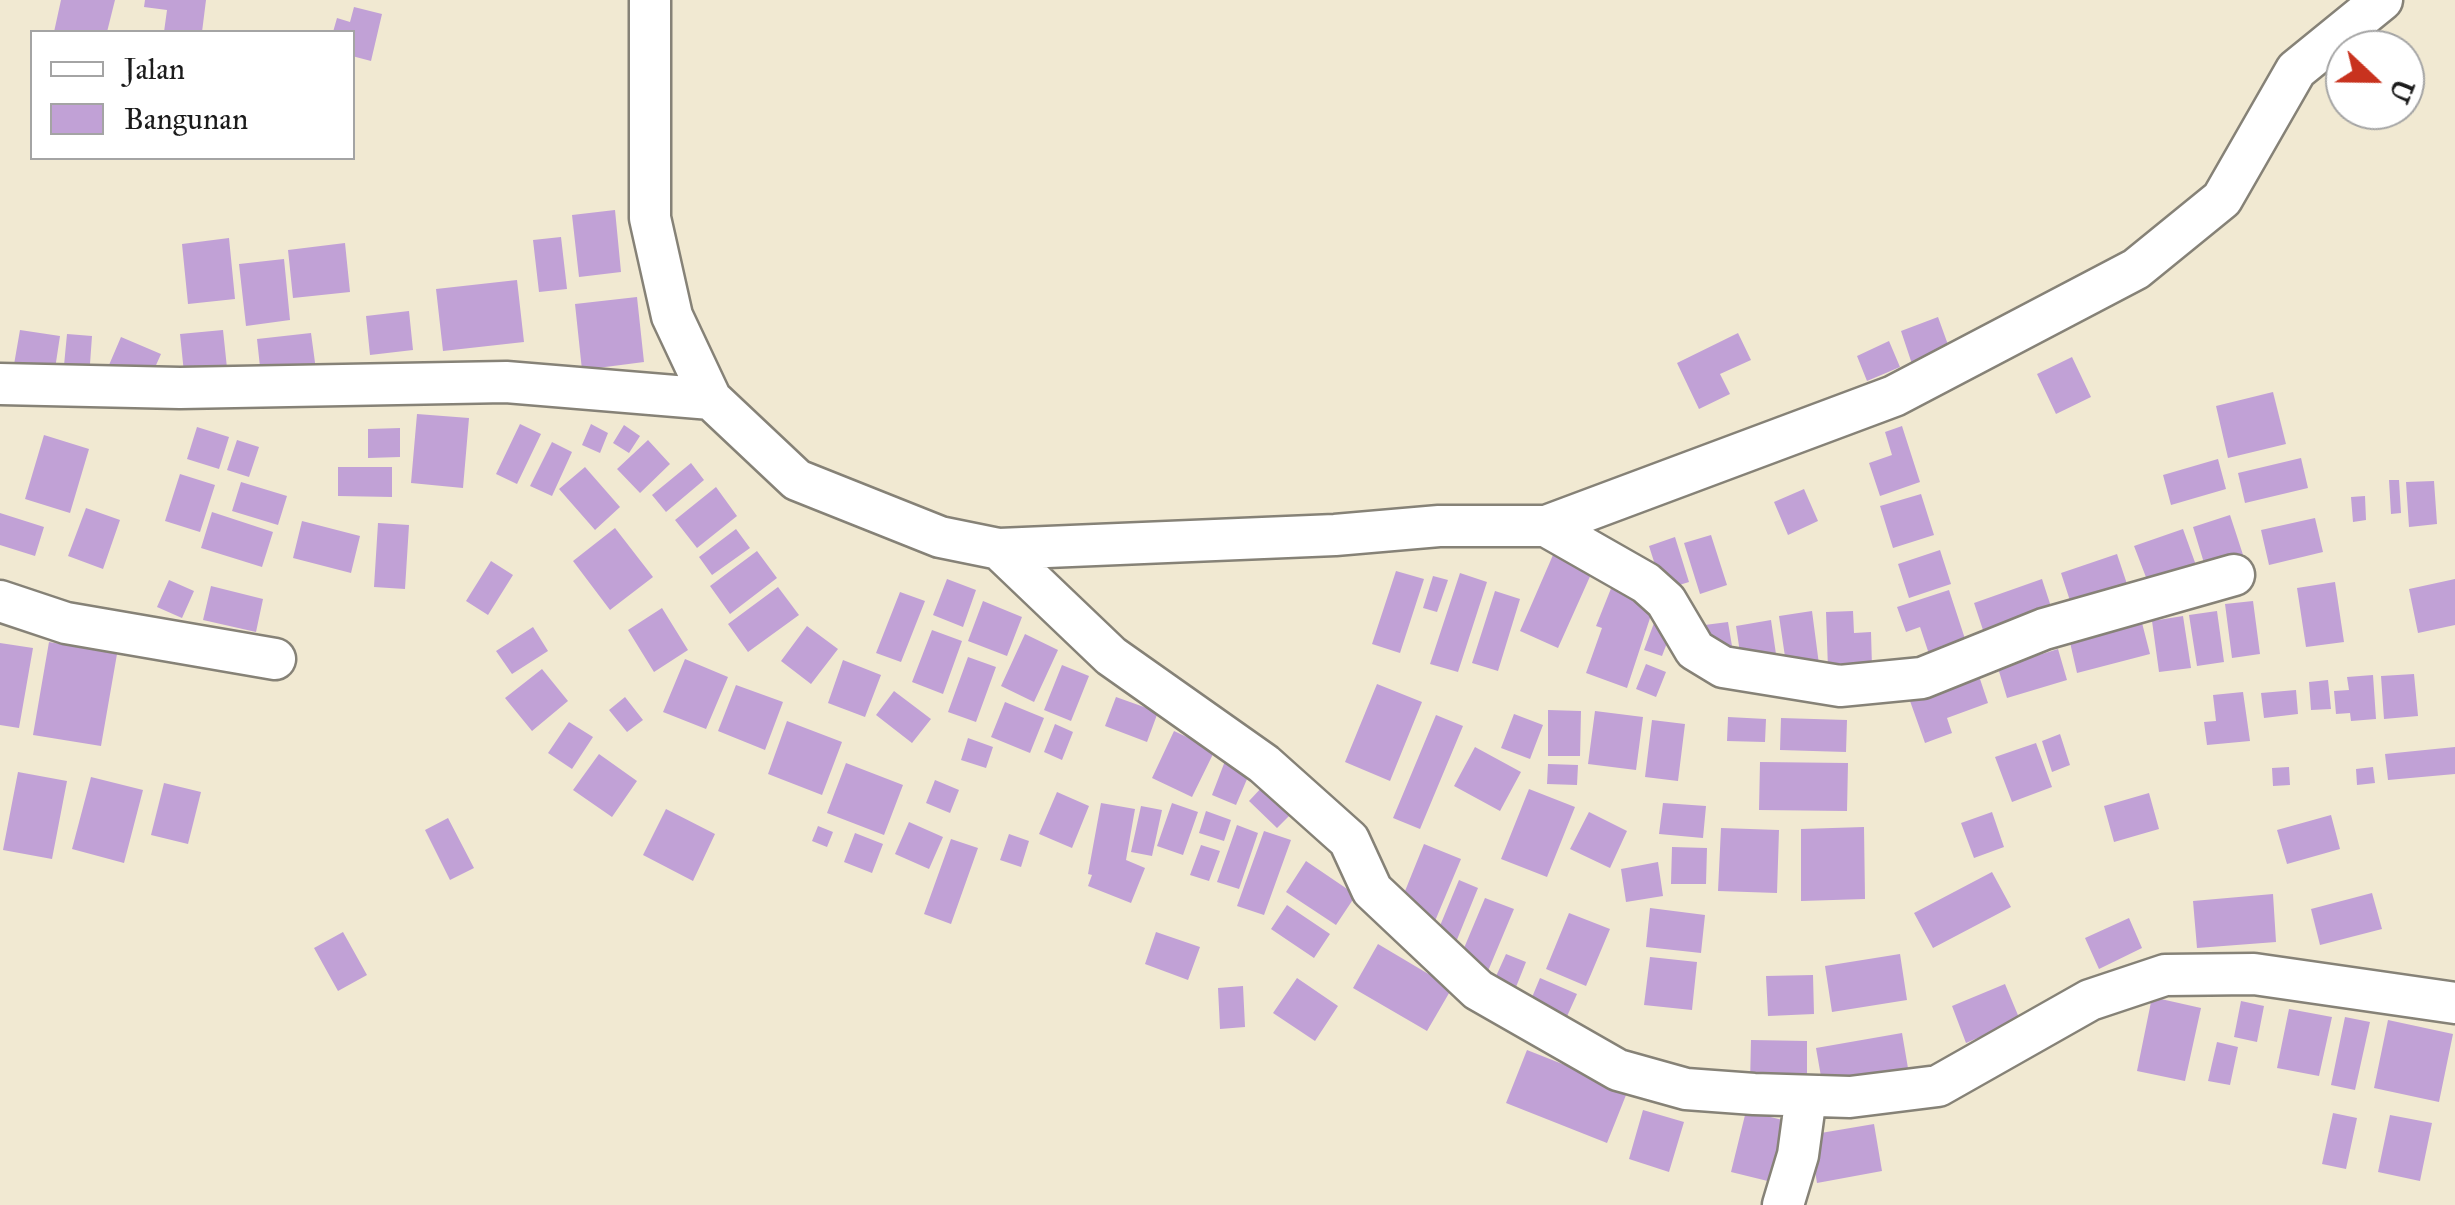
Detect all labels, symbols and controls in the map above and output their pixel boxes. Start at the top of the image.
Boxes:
legend [30,30,355,160]
north arrow [2325,30,2425,130]
text: Jalan [124,51,185,87]
text: U [2381,74,2422,107]
text: Bangunan [124,101,248,137]

